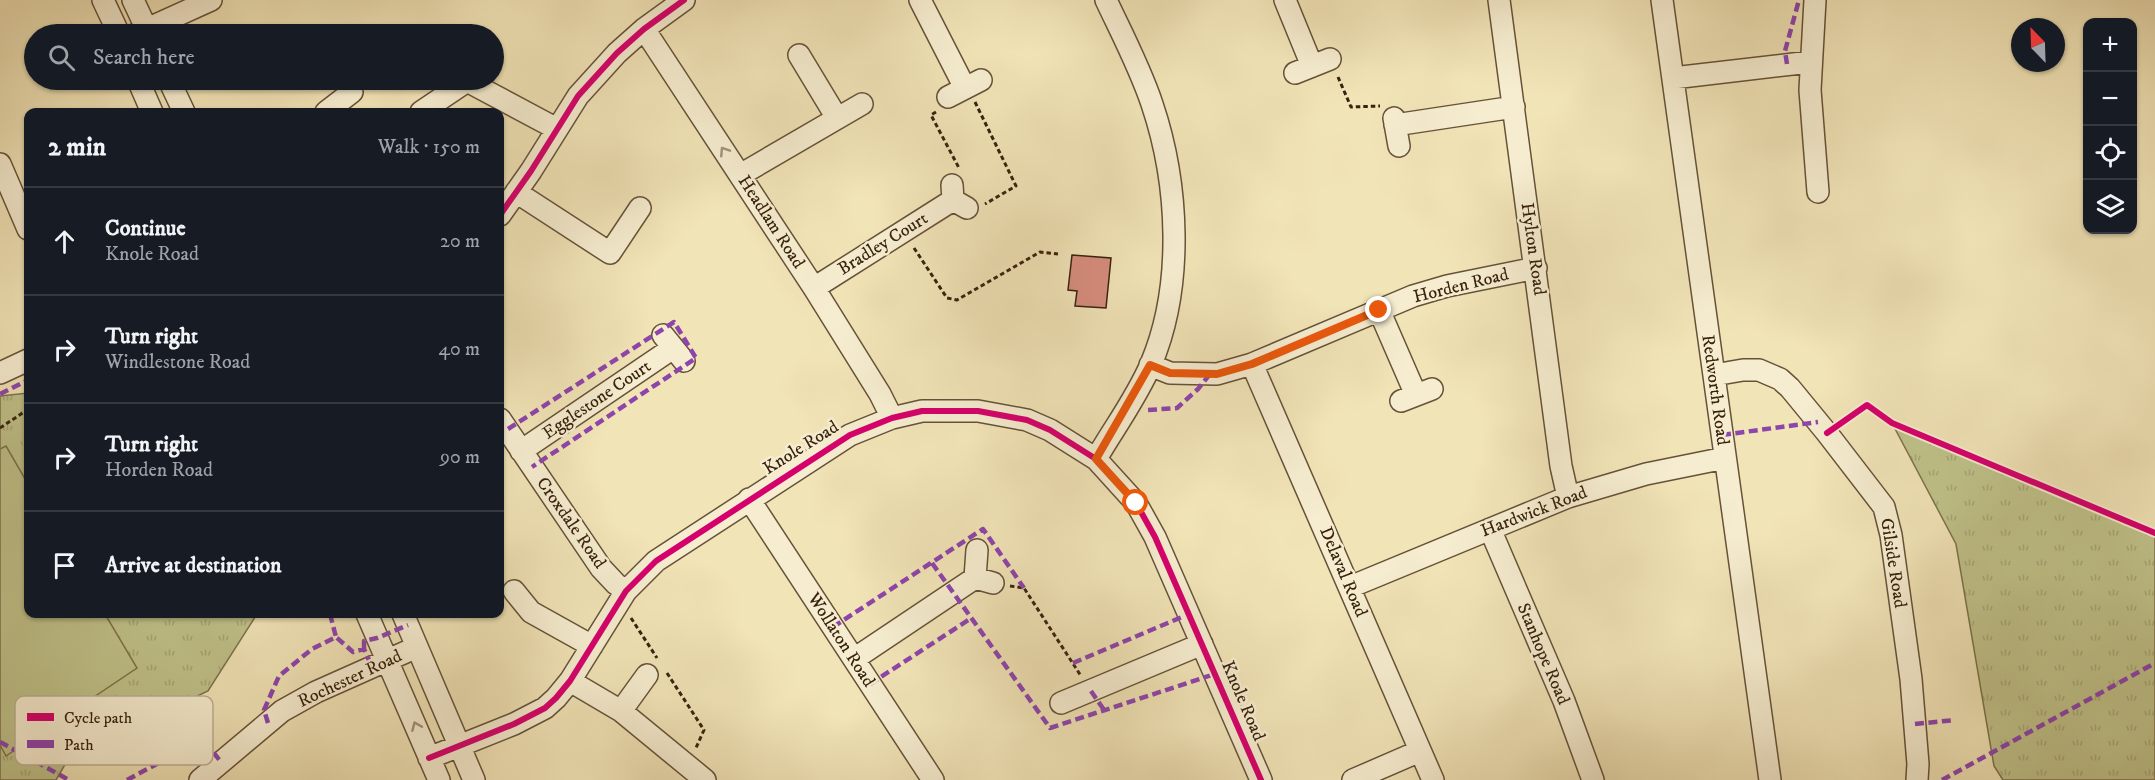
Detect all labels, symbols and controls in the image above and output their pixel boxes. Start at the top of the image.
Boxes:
north arrow [2011,18,2065,72]
map controls [2083,18,2137,234]
button: + [2083,18,2137,72]
search box [24,24,504,90]
icon: search [45,41,78,74]
text: Search here [93,44,195,71]
button: − [2083,72,2137,126]
button: locate [2083,126,2137,180]
text: 2 min [48,131,106,164]
text: Walk · 150 m [378,135,480,160]
one-way arrow [720,147,732,157]
street label: Headlam Road [733,171,809,273]
button: layers [2083,180,2137,234]
street label: Hylton Road [1516,201,1550,297]
street label: Bradley Court [834,208,932,280]
text: Continue [105,215,186,242]
icon: ahead [48,225,81,258]
text: 20 m [440,229,480,254]
text: Knole Road [105,242,199,267]
street label: Horden Road [1411,264,1511,308]
route end [1365,296,1391,322]
text: Turn right [105,323,198,350]
icon: right [48,333,81,366]
street label: Redworth Road [1696,333,1734,447]
text: 40 m [438,337,480,362]
text: Windlestone Road [105,350,250,375]
street label: Egglestone Court [539,355,656,444]
street label: Knole Road [759,416,843,480]
text: Turn right [105,431,198,458]
icon: right [48,441,81,474]
text: 90 m [440,445,480,470]
text: Horden Road [105,458,213,483]
street label: Croxdale Road [531,473,611,573]
street label: Hardwick Road [1478,482,1590,542]
route start [1122,489,1148,515]
street label: Gilside Road [1875,516,1911,610]
street label: Delaval Road [1314,524,1372,620]
icon: arrive [48,549,81,582]
text: Arrive at destination [105,552,282,579]
street label: Wollaton Road [802,588,880,691]
street label: Stanhope Road [1512,600,1574,708]
street label: Rochester Road [294,645,406,713]
street label: Knole Road [1216,658,1270,744]
legend [15,696,213,765]
text: Cycle path [64,708,133,728]
one-way arrow [411,722,423,733]
text: Path [64,735,94,755]

